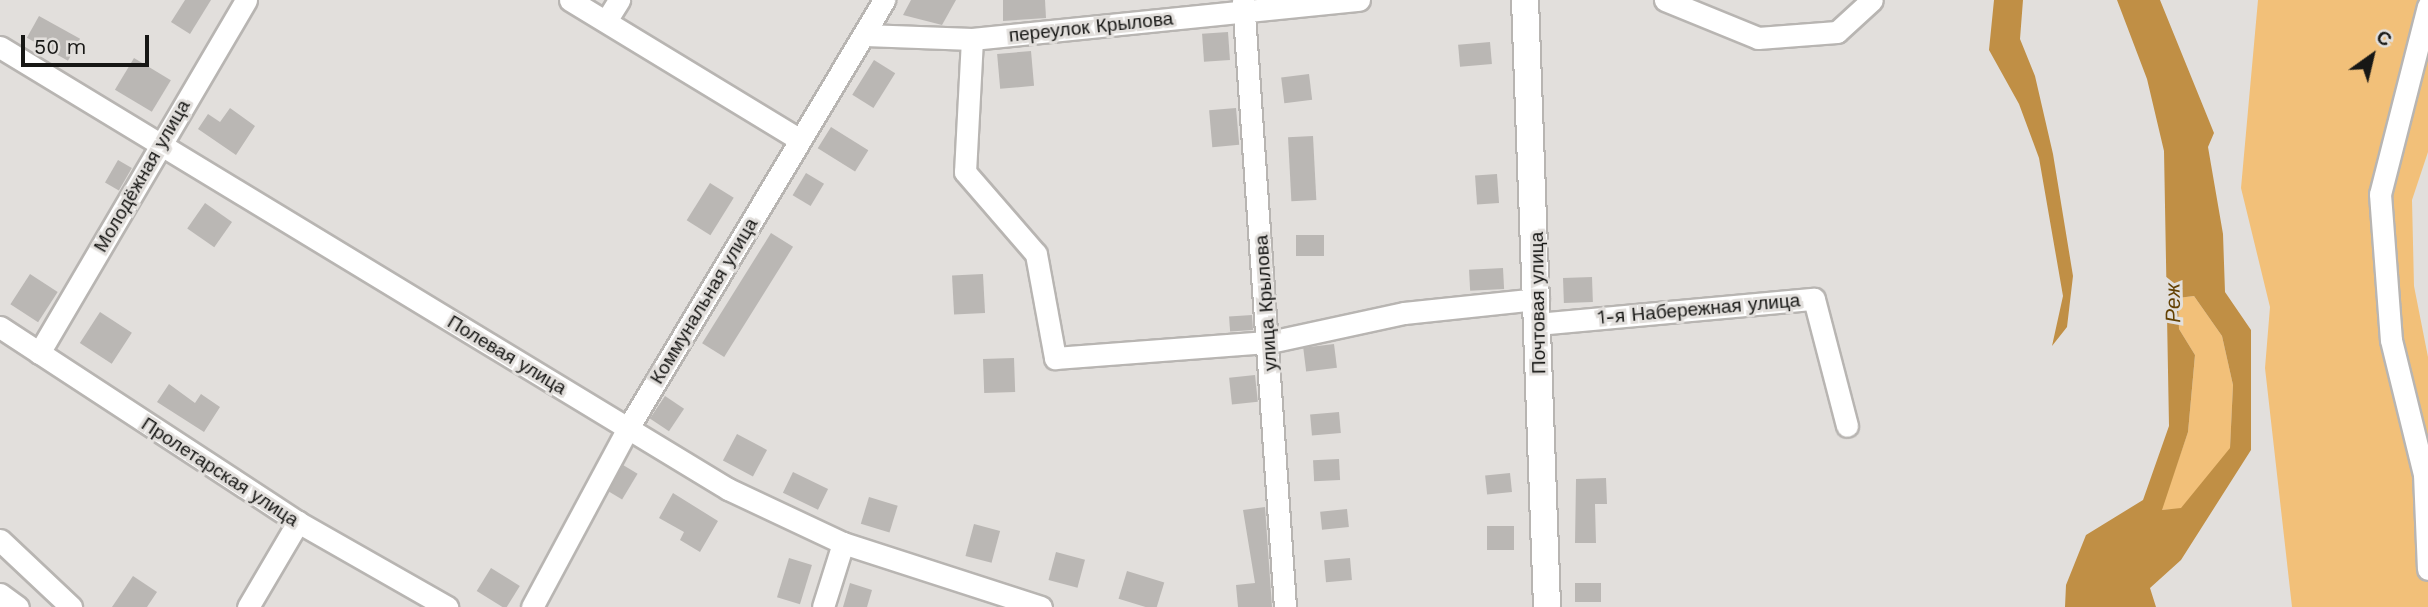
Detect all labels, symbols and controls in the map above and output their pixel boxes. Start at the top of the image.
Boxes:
street label: переулок Крылова [1008,7,1174,47]
scale bar [24,21,152,65]
north arrow [2337,21,2407,91]
text: С [2372,25,2396,52]
text: 50 m [34,34,86,59]
street label: Молодёжная улица [89,96,195,256]
street label: Коммунальная улица [645,214,763,388]
street label: Почтовая улица [1525,232,1551,374]
street label: улица Крылова [1250,234,1282,372]
water label: Реж [2160,283,2186,323]
street label: 1-я Набережная улица [1597,289,1801,329]
street label: Полевая улица [443,310,571,400]
street label: Пролетарская улица [137,413,303,531]

